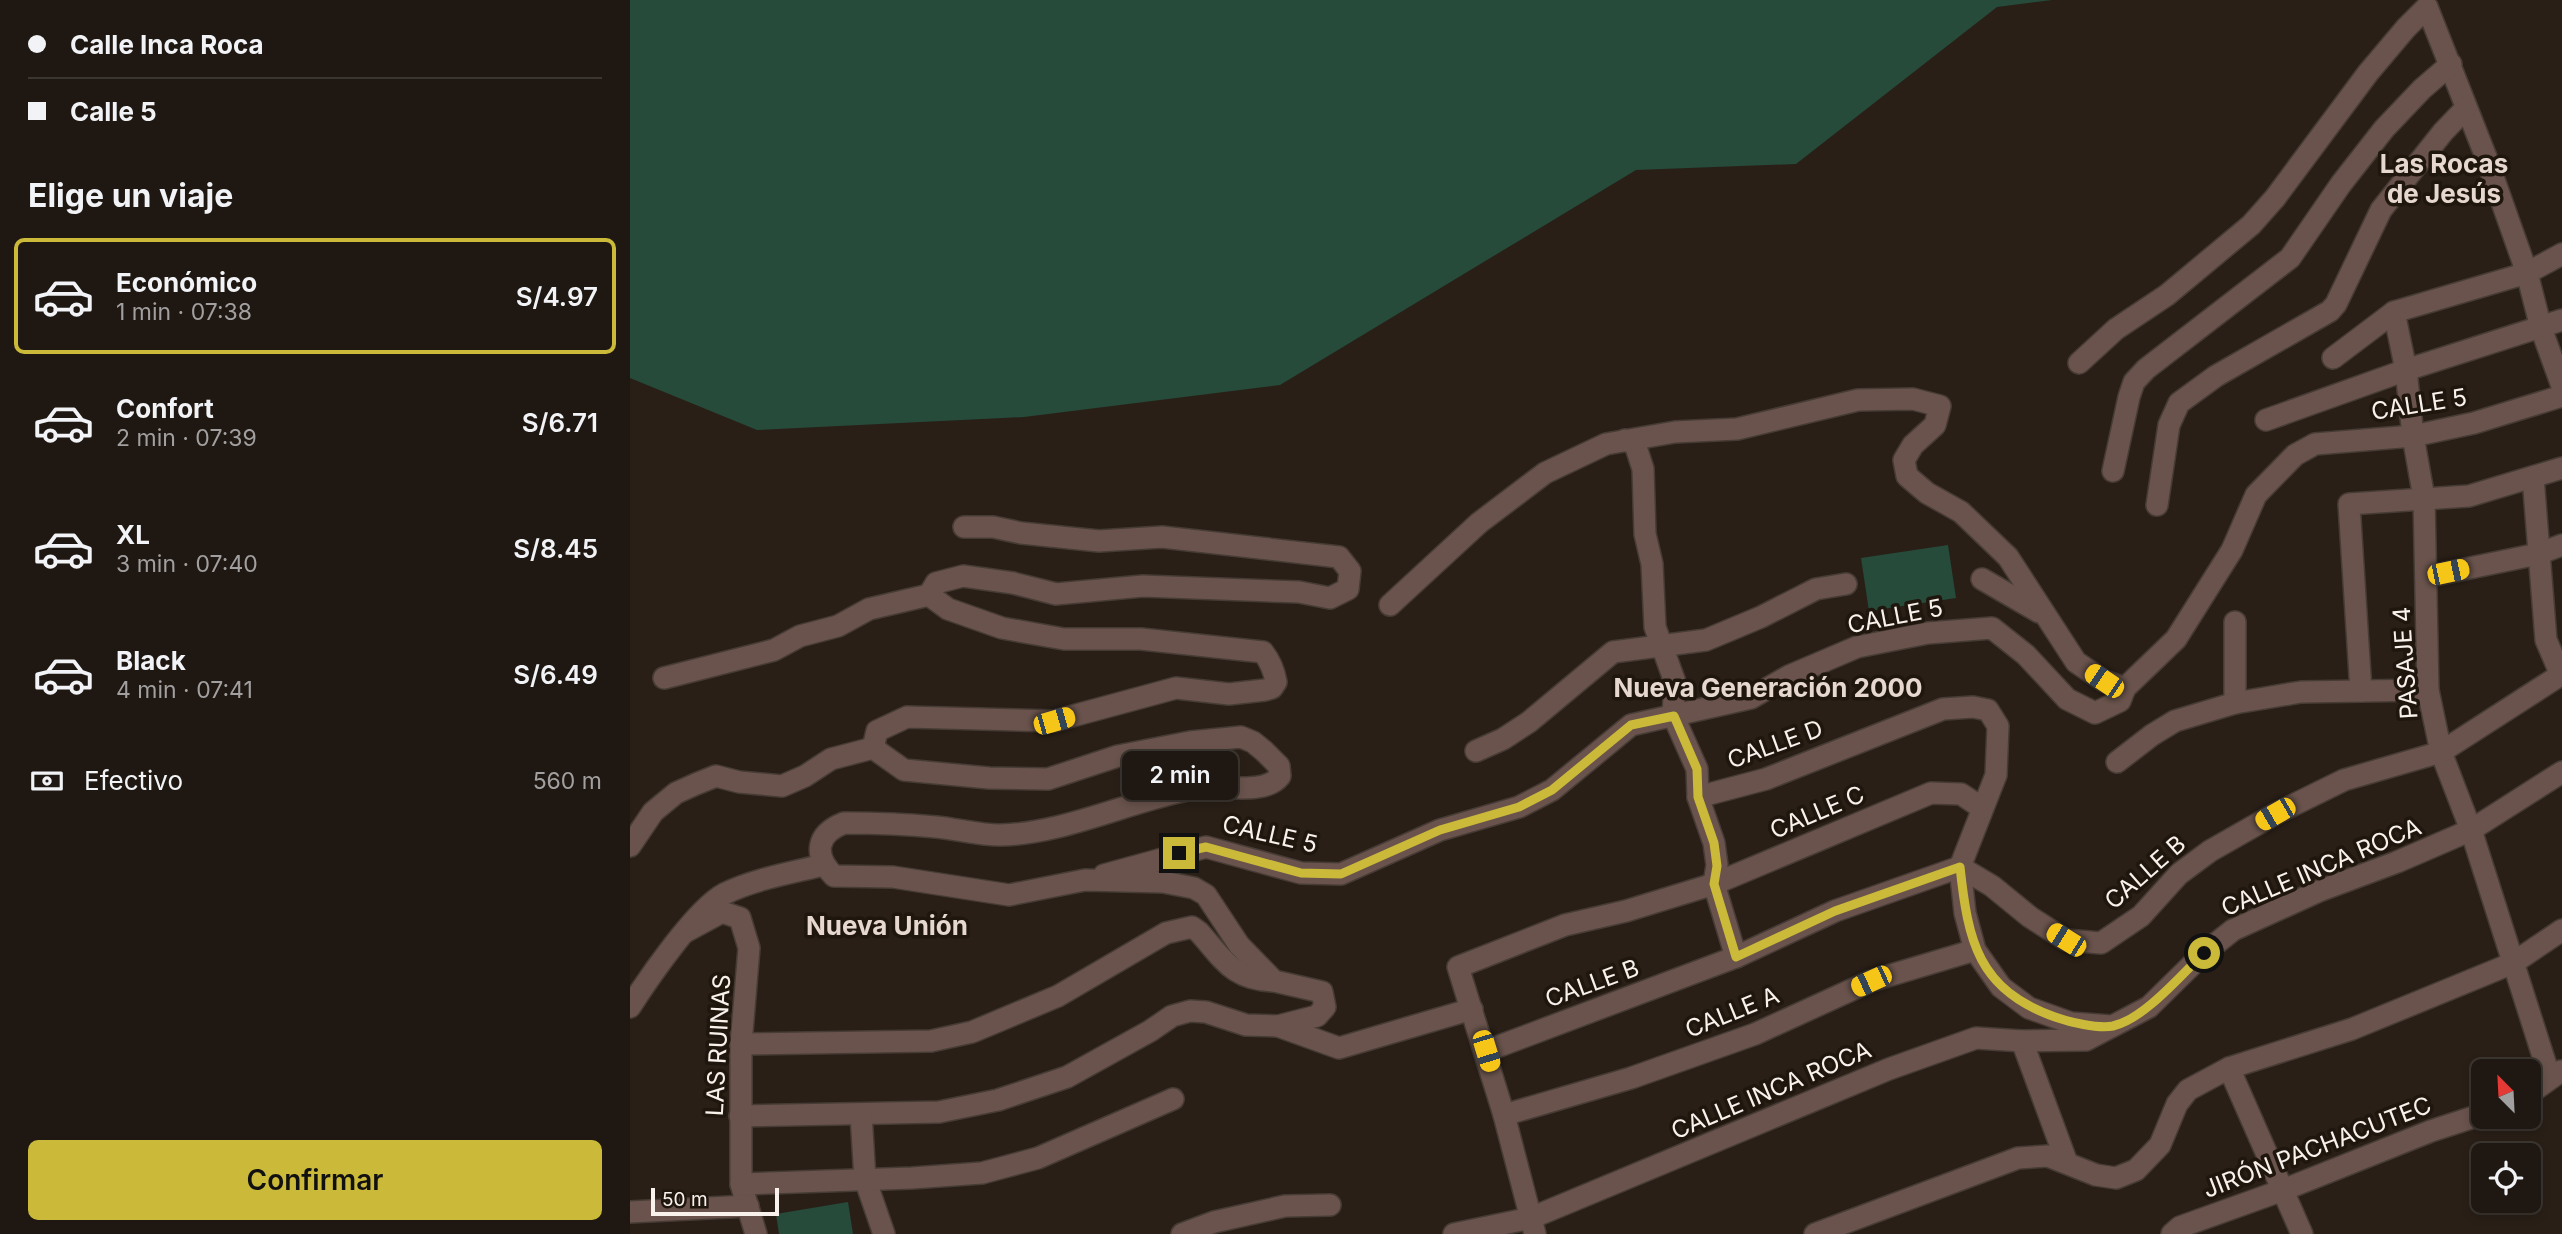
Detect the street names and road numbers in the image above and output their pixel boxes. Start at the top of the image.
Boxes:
street label: CALLE 5 [2369,382,2469,426]
street label: CALLE 5 [1845,593,1945,639]
street label: PASAJE 4 [2387,606,2423,720]
street label: CALLE D [1723,713,1827,775]
street label: CALLE C [1766,779,1868,845]
street label: CALLE 5 [1220,809,1320,859]
street label: CALLE INCA ROCA [2217,812,2425,922]
street label: CALLE B [2099,829,2191,915]
street label: CALLE B [1541,953,1643,1013]
street label: LAS RUINAS [700,973,736,1117]
street label: CALLE A [1681,980,1783,1044]
street label: CALLE INCA ROCA [1667,1035,1875,1145]
street label: JIRÓN PACHACUTEC [2199,1090,2435,1204]

